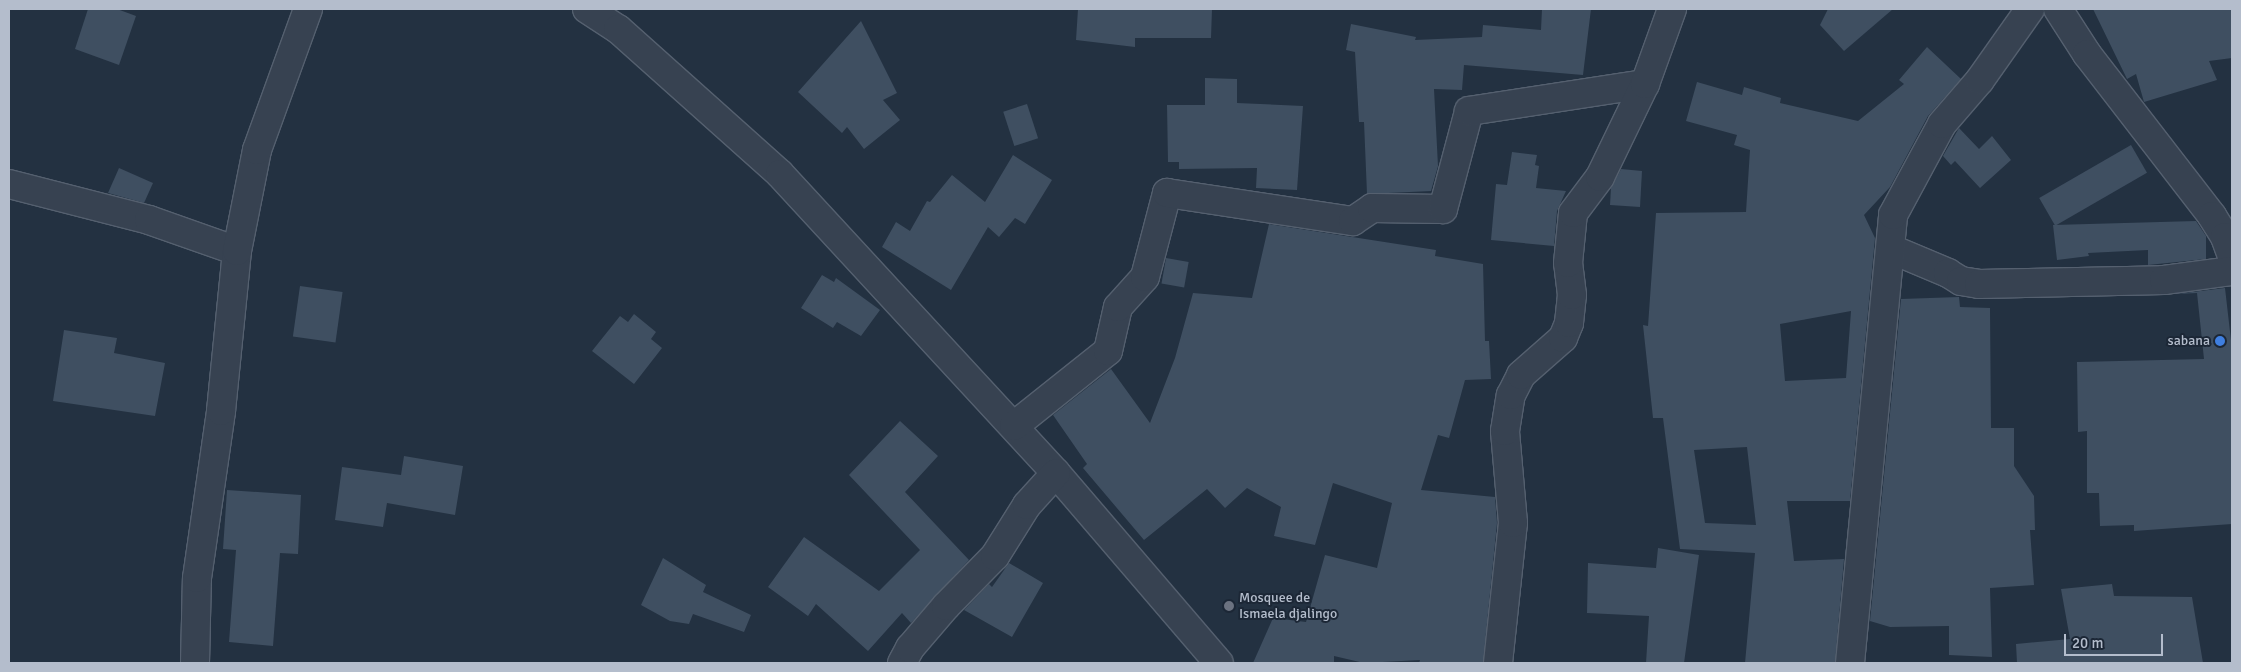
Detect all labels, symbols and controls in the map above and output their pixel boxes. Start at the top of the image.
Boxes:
place label: sabana [2168,333,2210,349]
marker: sabana [2214,335,2226,347]
place label: Mosquee de Ismaela djalingo [1239,590,1337,622]
marker: Mosquee de Ismaela djalingo [1223,600,1235,612]
scale bar [2066,624,2165,656]
text: 20 m [2072,634,2103,652]

